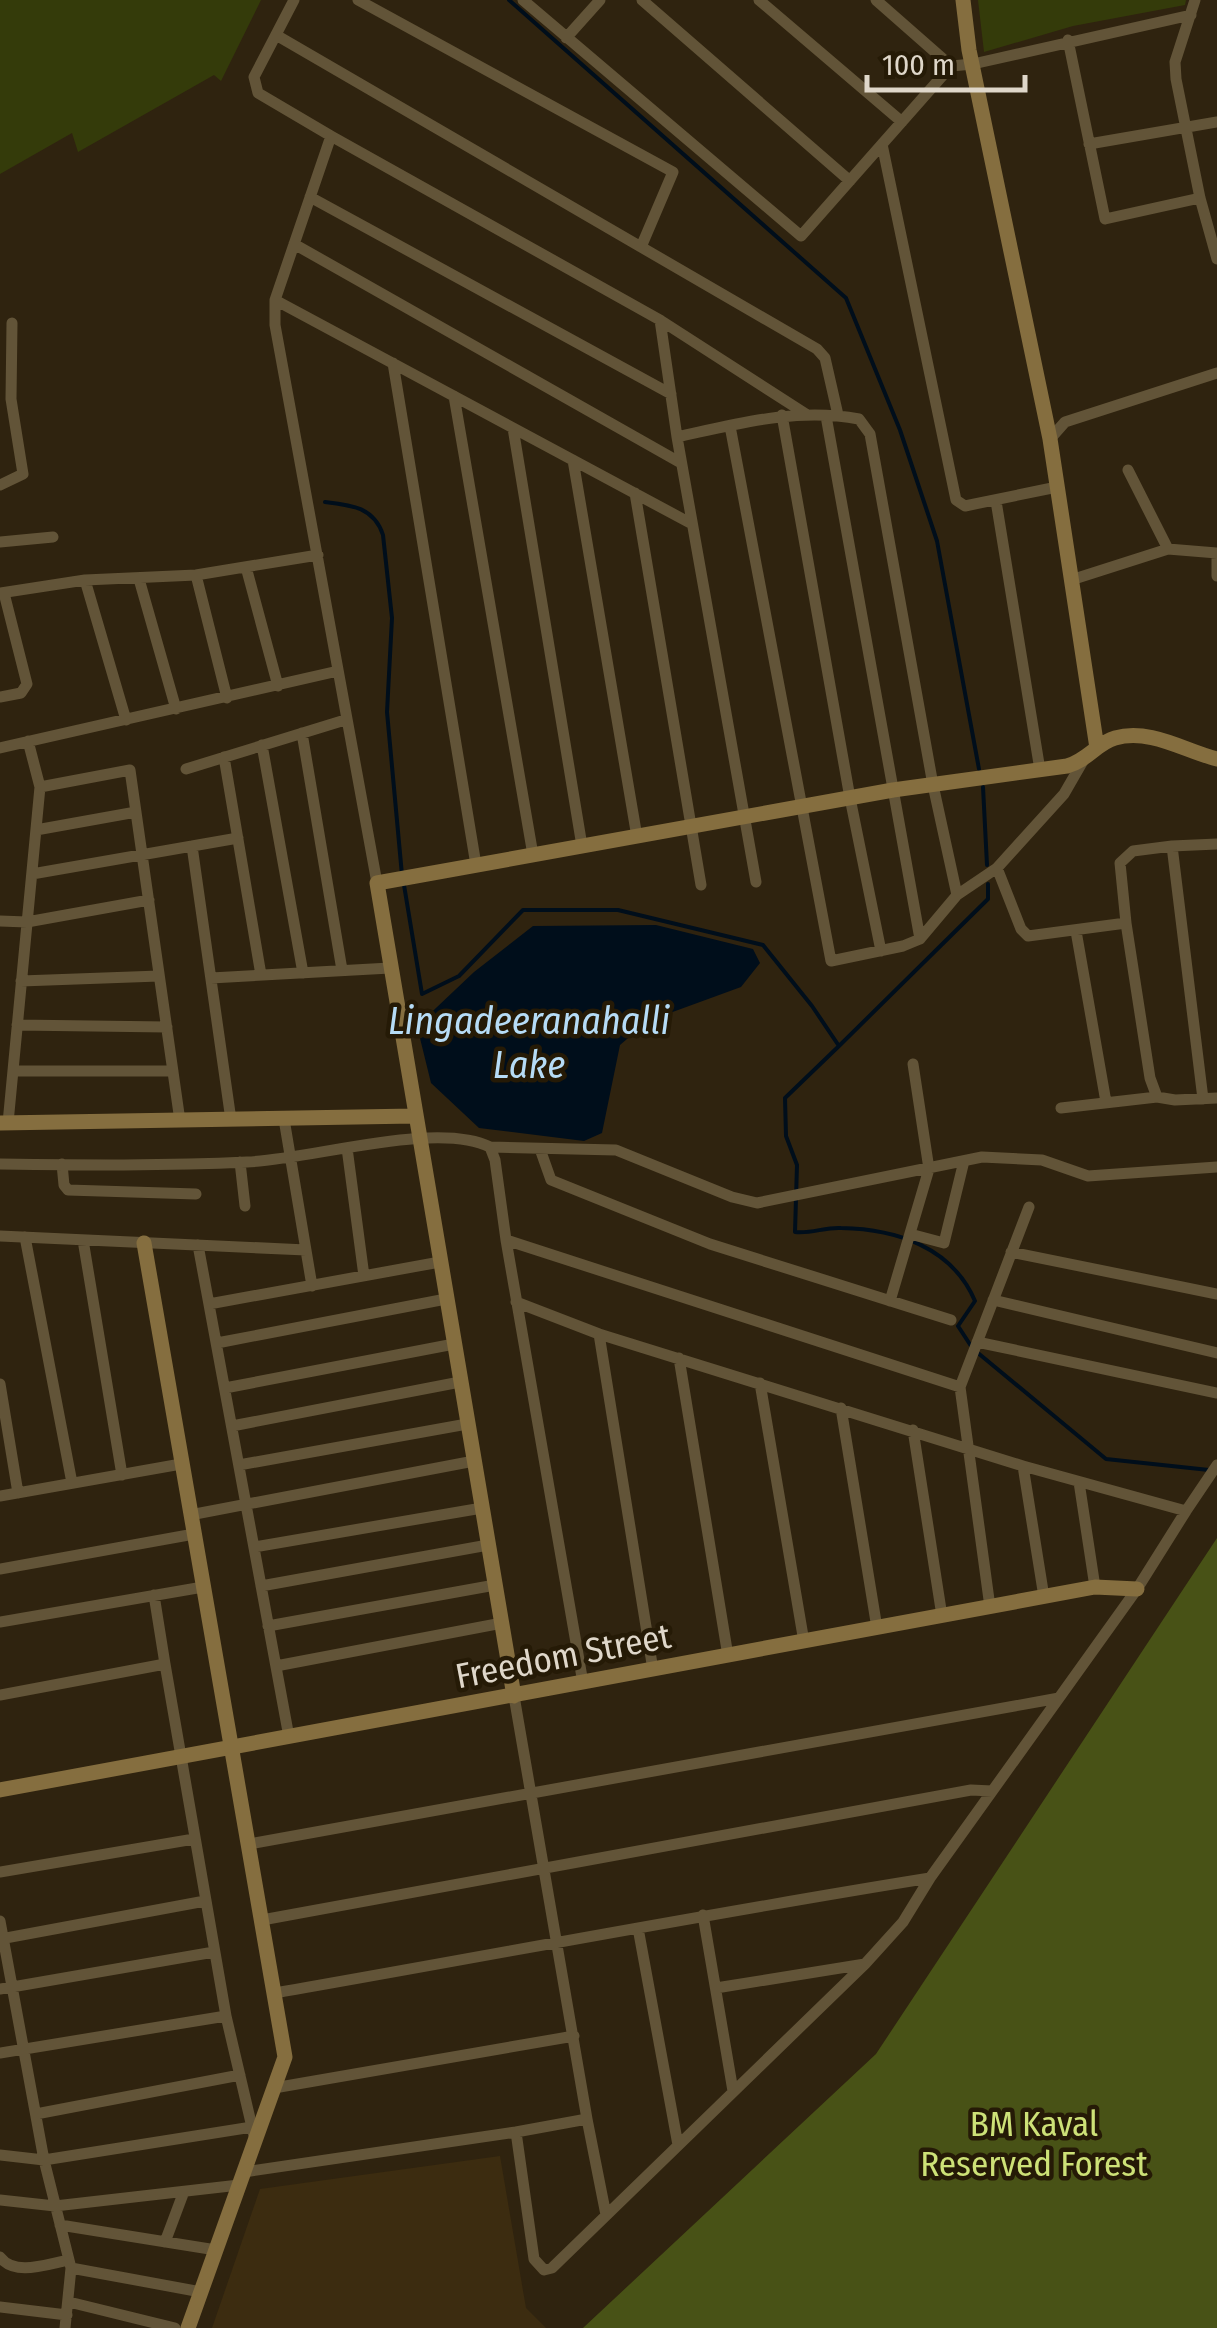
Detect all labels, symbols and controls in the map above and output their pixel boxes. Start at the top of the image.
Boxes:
scale bar [867,30,1024,92]
text: 100 m [882,47,955,83]
water label: Lingadeeranahalli Lake [388,998,671,1088]
street label: Freedom Street [452,1614,675,1697]
park label: BM Kaval Reserved Forest [920,2103,1148,2185]

